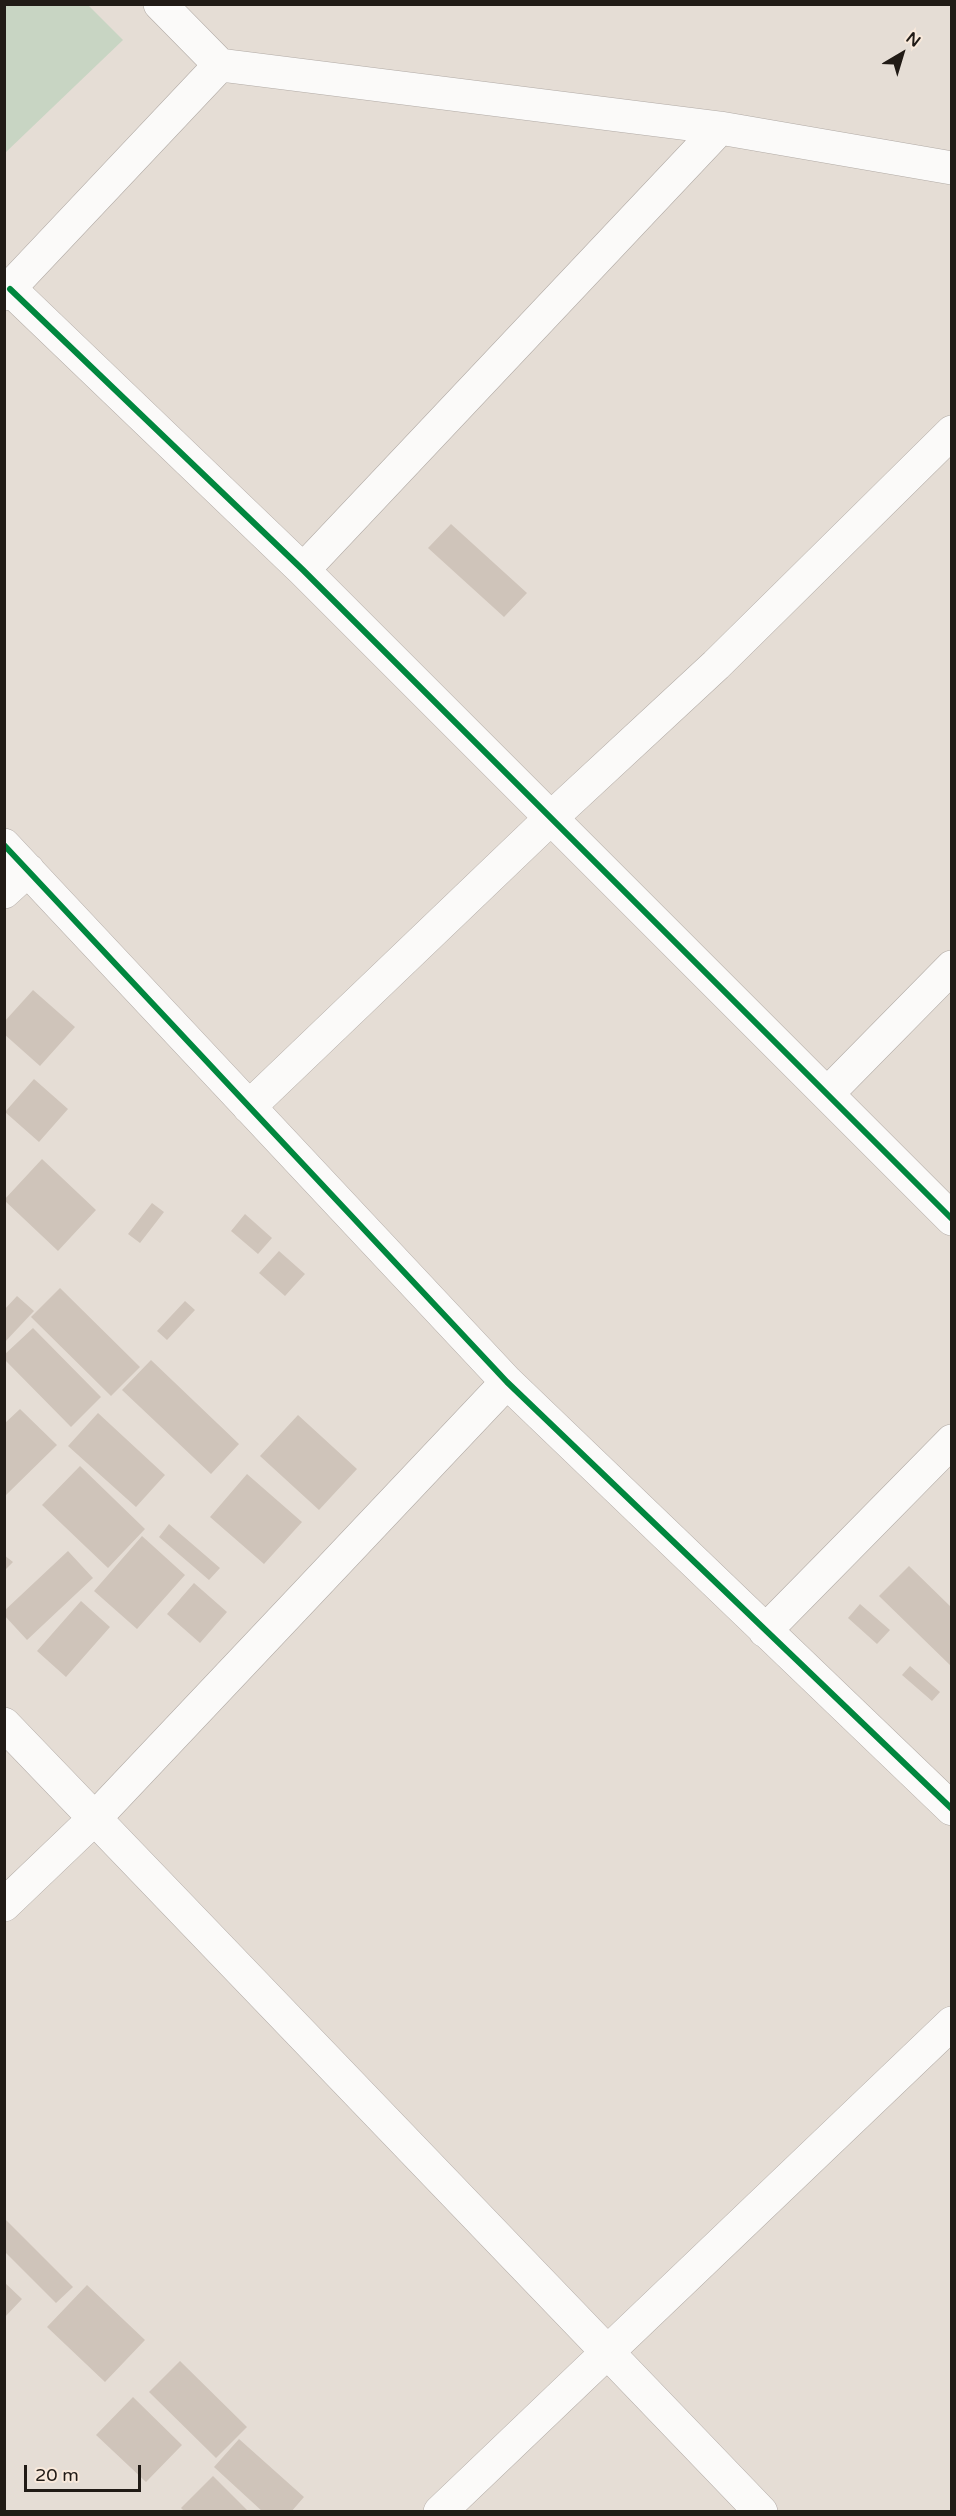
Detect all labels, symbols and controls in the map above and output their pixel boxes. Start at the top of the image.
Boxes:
north arrow [872,24,932,84]
text: N [902,28,924,52]
scale bar [27,2453,144,2491]
text: 20 m [35,2464,79,2486]

